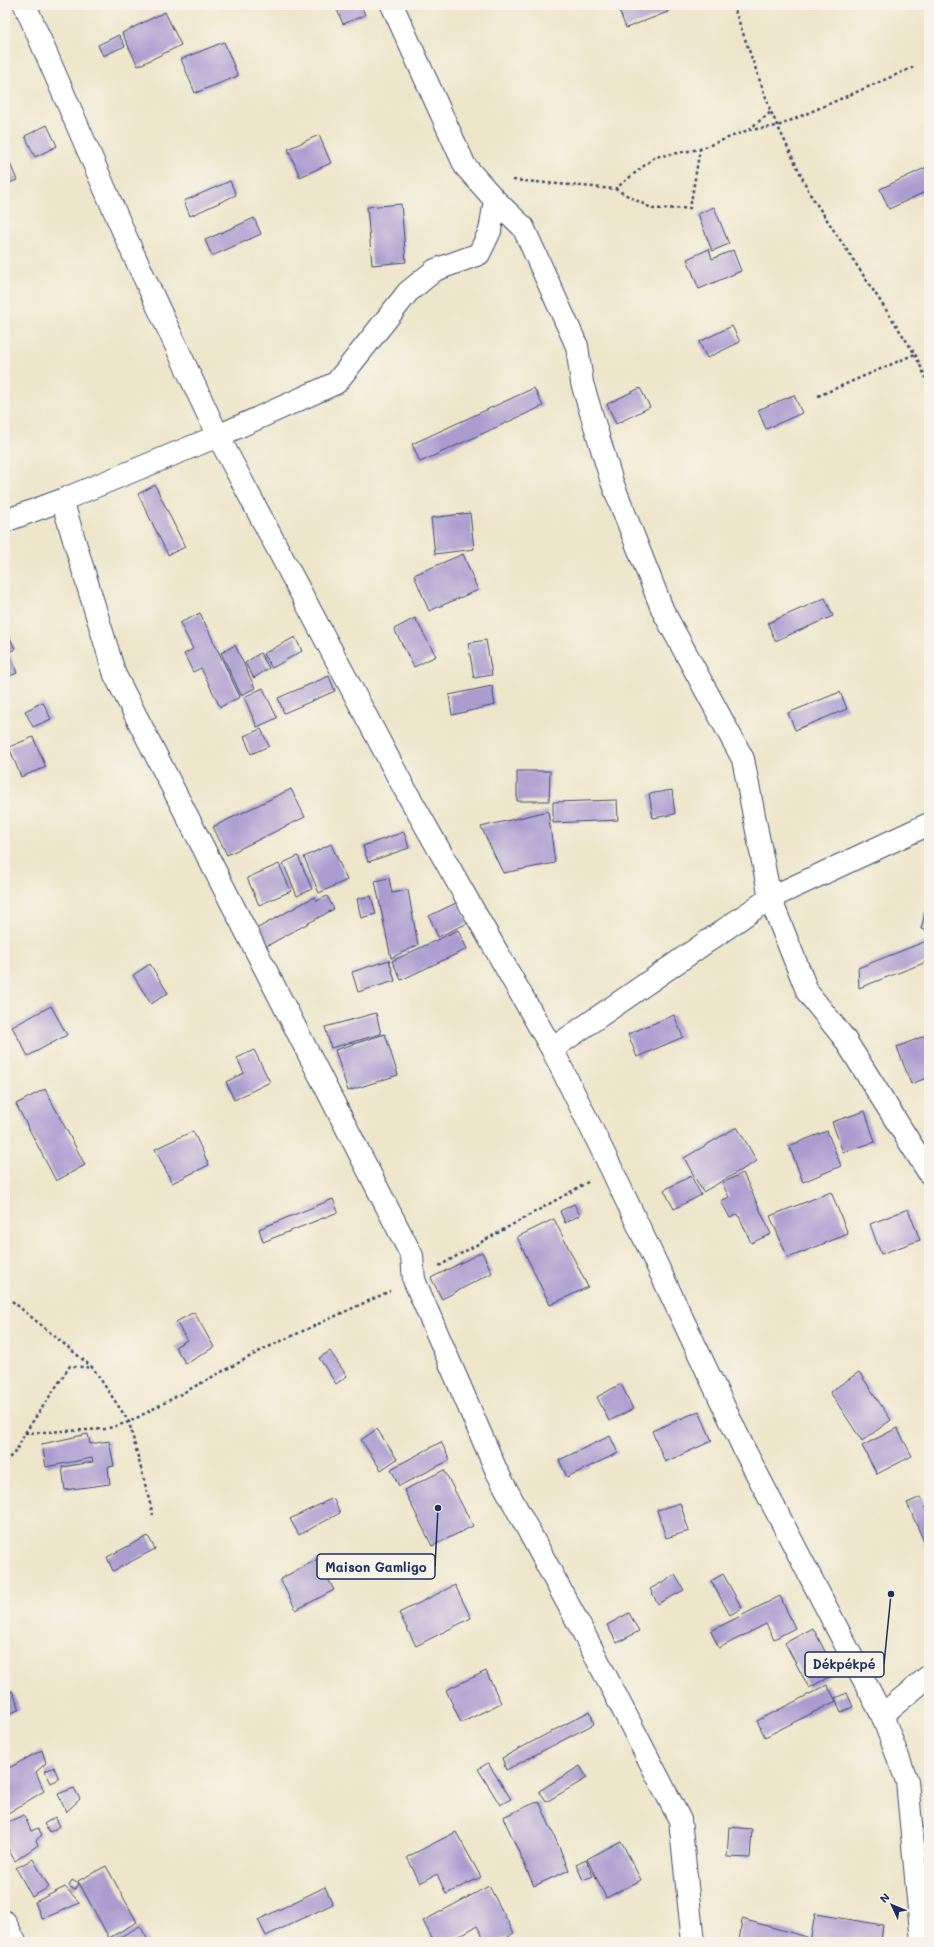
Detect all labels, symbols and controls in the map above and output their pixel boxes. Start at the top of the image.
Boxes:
callout: Maison Gamligo [317,1554,435,1579]
text: Maison Gamligo [325,1558,427,1575]
callout: Dékpékpé [805,1652,884,1677]
text: Dékpékpé [813,1655,876,1672]
north arrow [872,1885,912,1925]
text: N [876,1889,893,1906]

